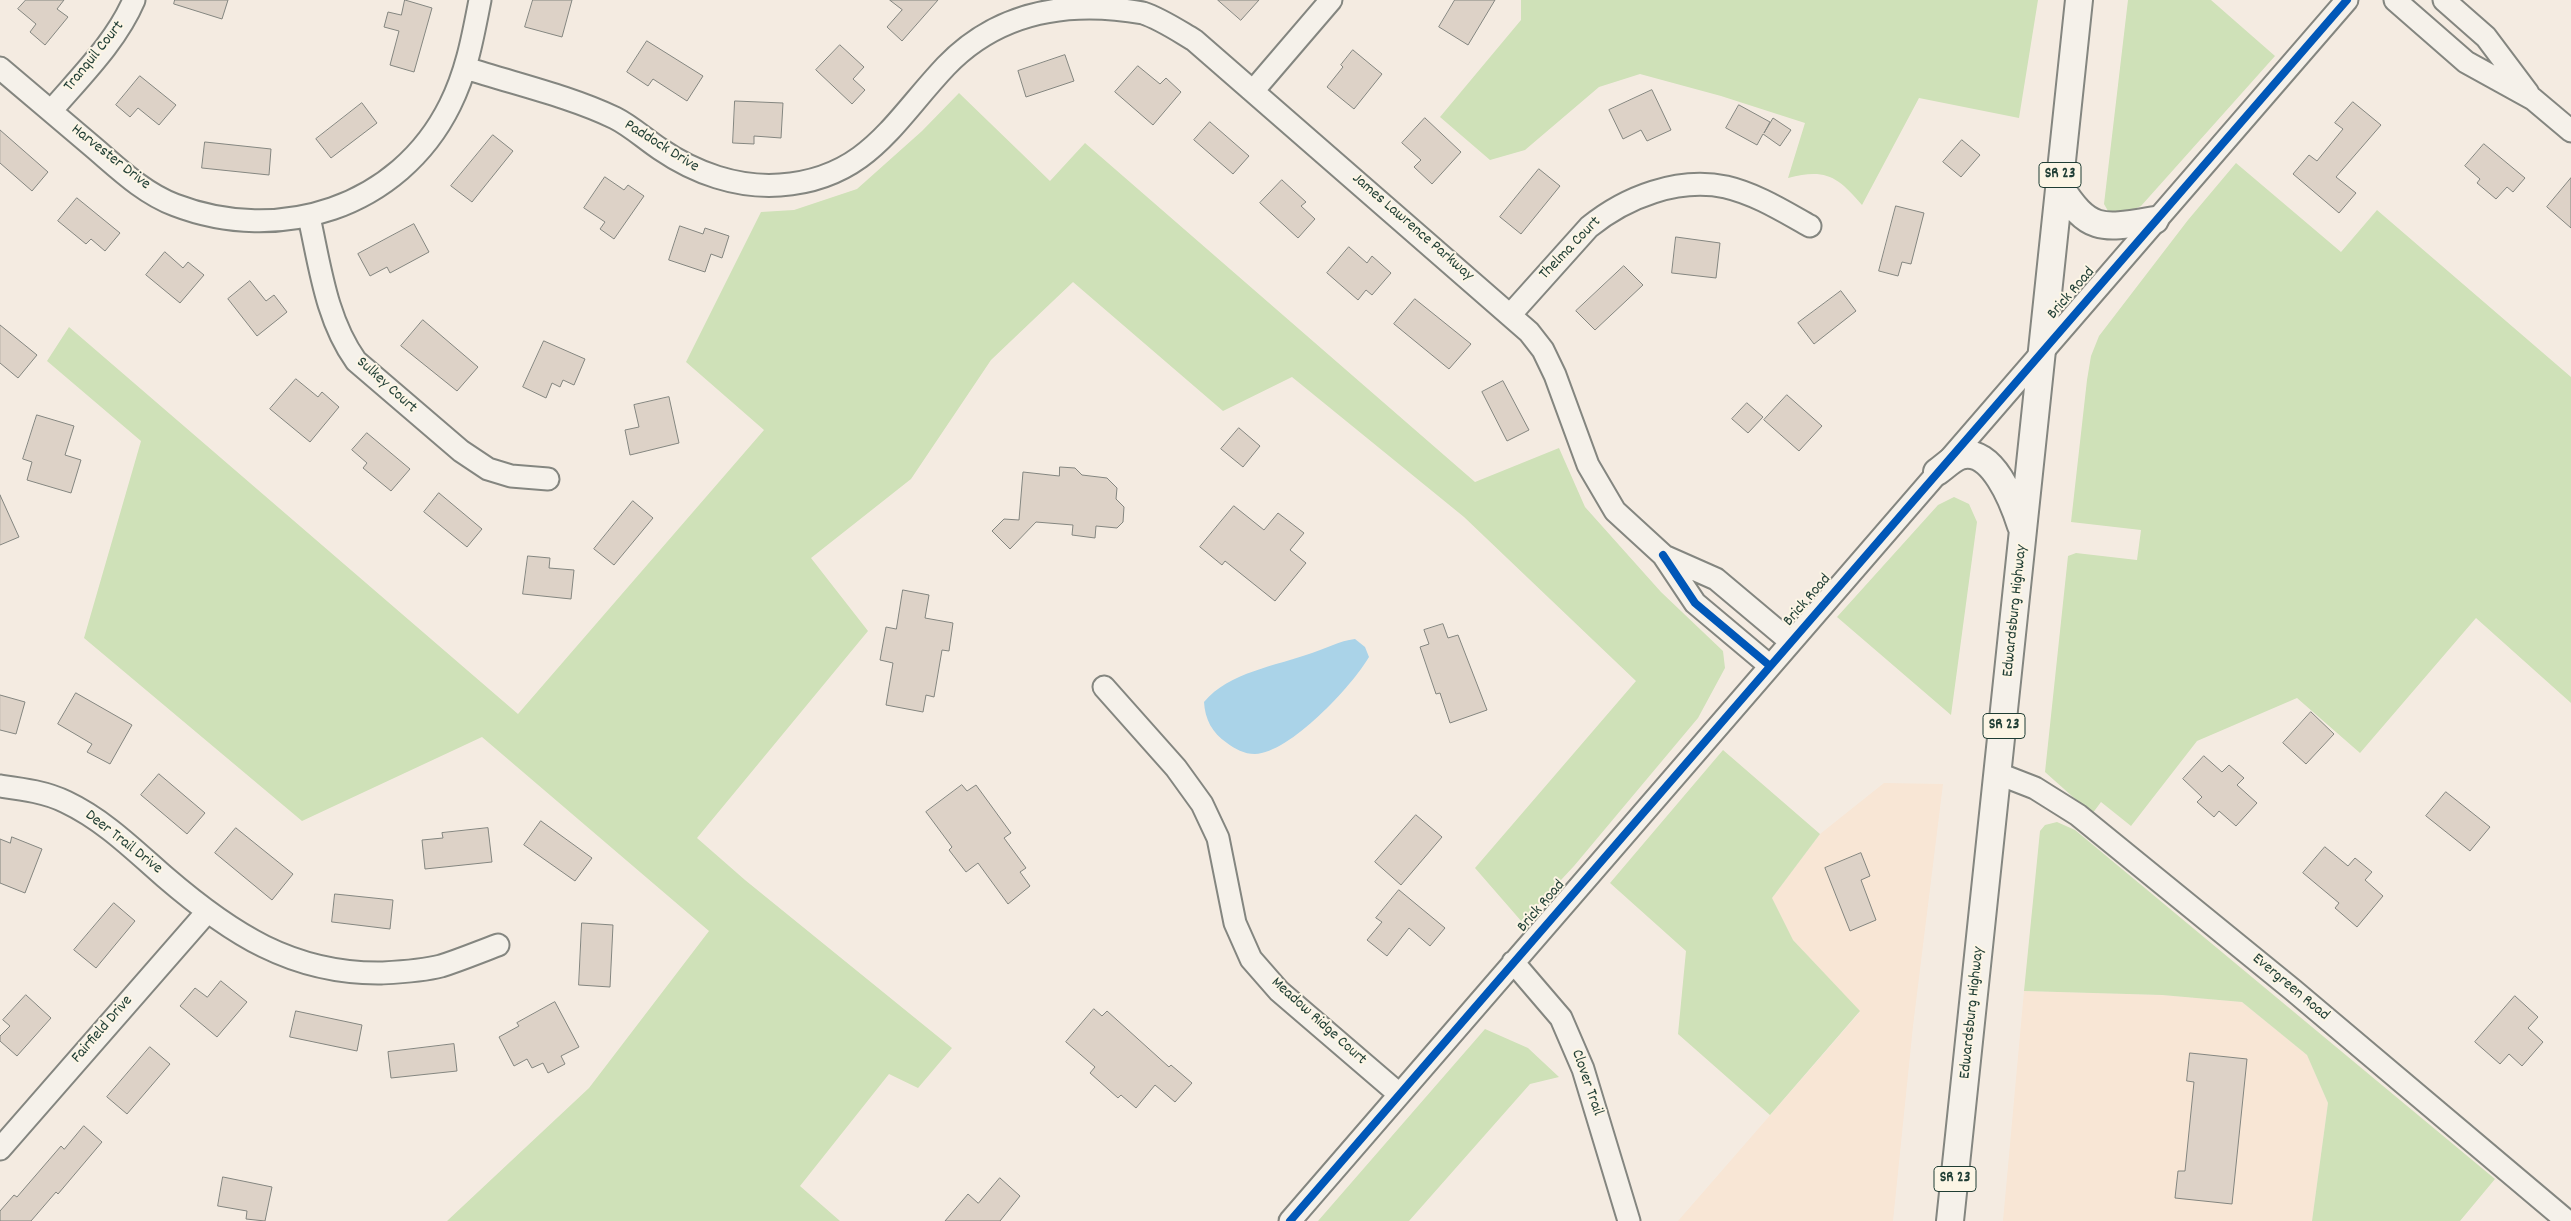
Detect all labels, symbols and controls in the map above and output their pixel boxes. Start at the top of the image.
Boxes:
street label: Tranquil Court [61,18,129,96]
street label: Paddock Drive [620,117,702,177]
street label: Harvester Drive [66,121,154,195]
road number: SR 23 [2039,162,2081,188]
street label: James Lawrence Parkway [1347,170,1477,286]
street label: Thelma Court [1536,213,1606,285]
street label: Brick Road [2044,264,2100,324]
street label: Sulkey Court [352,354,420,418]
street label: Edwardsburg Highway [2000,544,2032,678]
street label: Brick Road [1780,571,1836,631]
road number: SR 23 [1983,714,2025,738]
street label: Deer Trail Drive [80,807,166,879]
street label: Brick Road [1514,877,1570,937]
street label: Edwardsburg Highway [1957,946,1989,1080]
street label: Evergreen Road [2247,950,2333,1026]
street label: Meadow Ridge Court [1266,974,1370,1070]
street label: Fairfield Drive [68,992,138,1068]
street label: Clover Trail [1566,1047,1606,1119]
road number: SR 23 [1934,1166,1976,1192]

